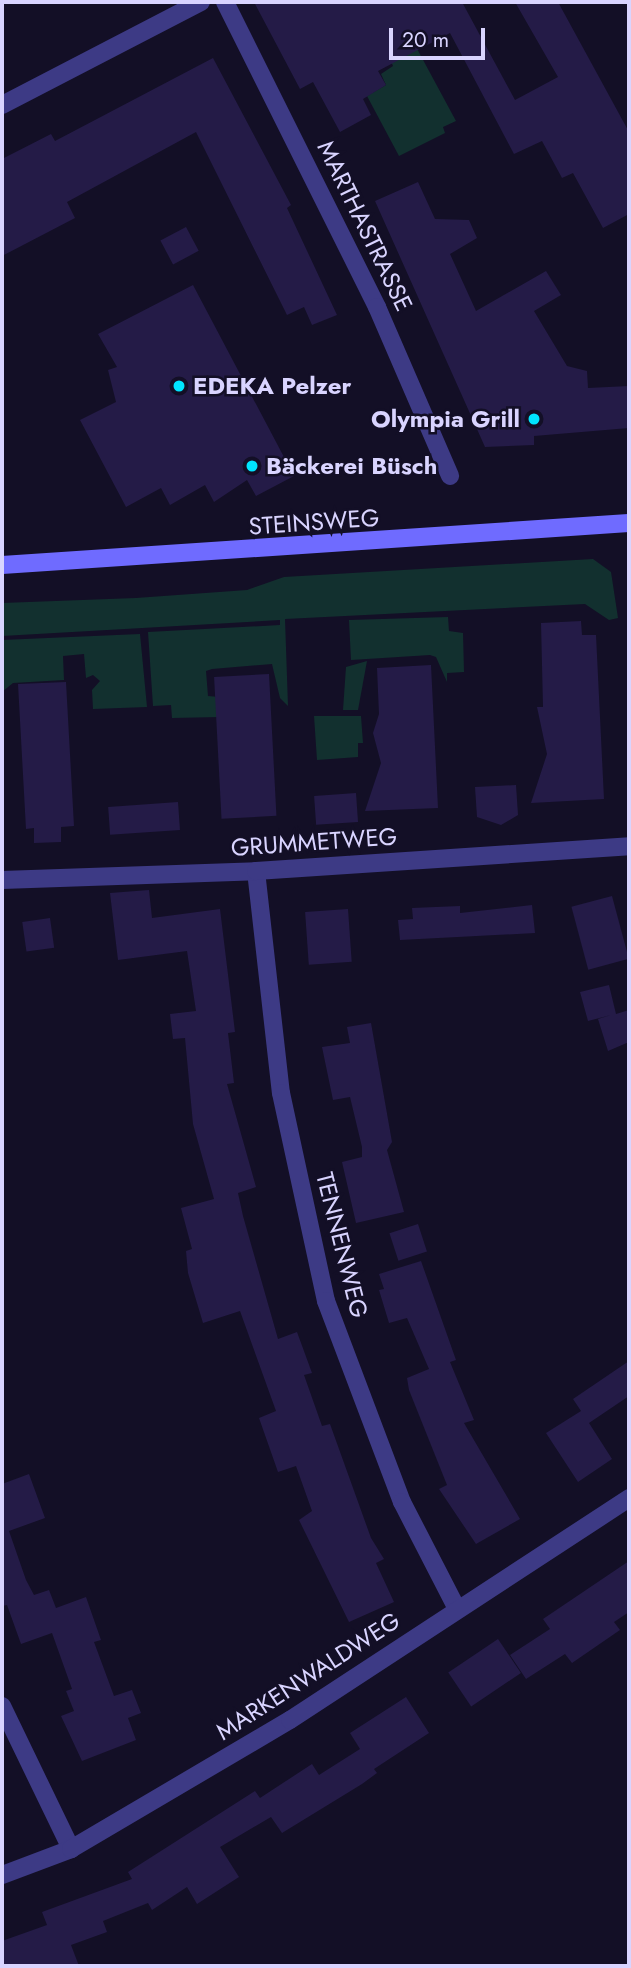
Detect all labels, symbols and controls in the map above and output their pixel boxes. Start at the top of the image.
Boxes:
scale bar [393,14,489,58]
text: 20 m [402,25,449,55]
street label: MARTHASTRASSE [311,136,419,316]
place label: EDEKA Pelzer [193,372,351,400]
marker: EDEKA Pelzer [171,378,187,394]
place label: Olympia Grill [371,405,520,433]
marker: Olympia Grill [526,411,542,427]
place label: Bäckerei Büsch [266,452,437,480]
marker: Bäckerei Büsch [244,458,260,474]
street label: STEINSWEG [248,503,380,541]
street label: GRUMMETWEG [230,822,398,862]
street label: TENNENWEG [310,1169,374,1321]
street label: MARKENWALDWEG [211,1606,405,1746]

